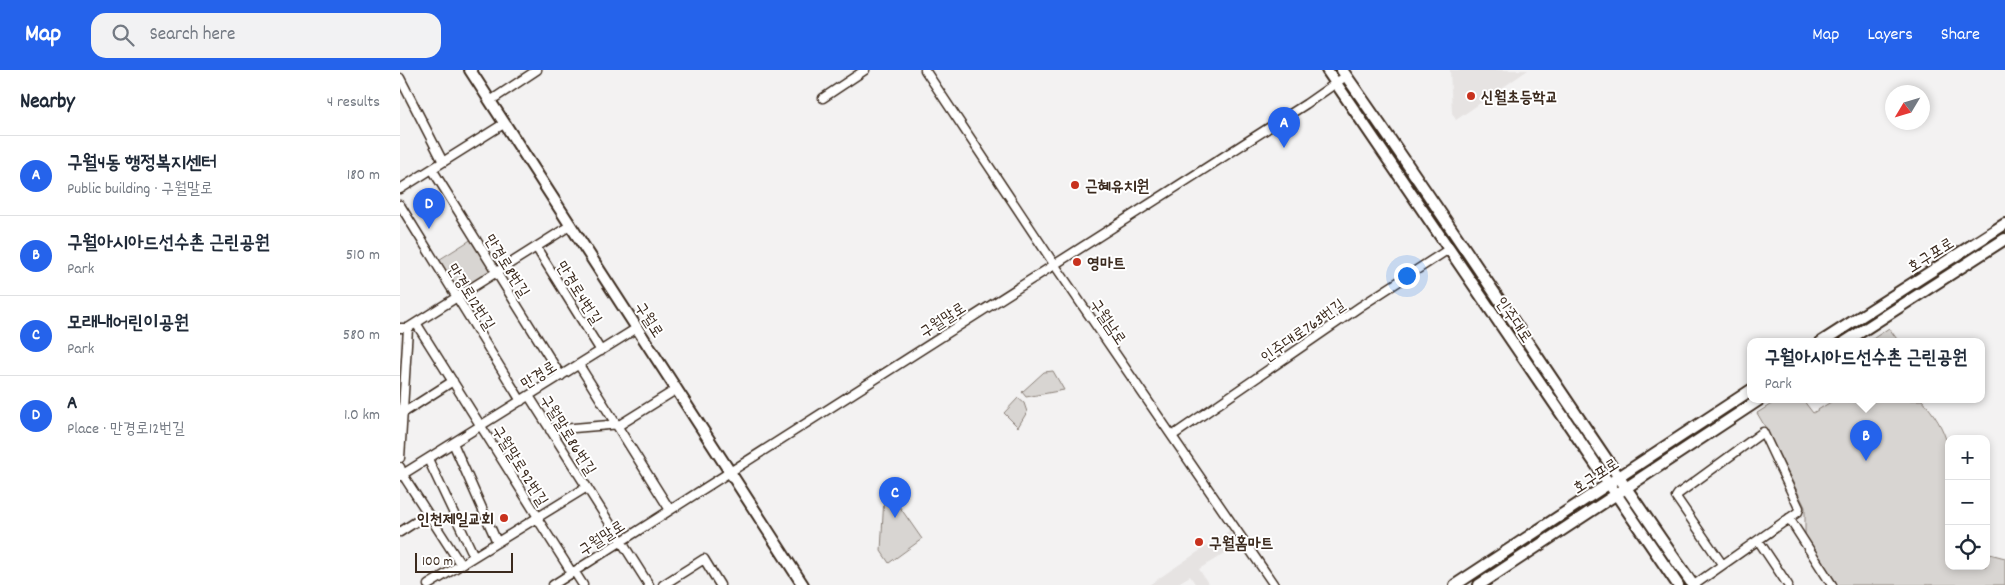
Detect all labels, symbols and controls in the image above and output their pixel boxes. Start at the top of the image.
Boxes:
search box [91,13,441,58]
text: Map [25,18,61,52]
icon: search [109,21,137,49]
text: Search here [149,22,235,49]
text: Map [1812,23,1839,48]
text: Layers [1867,23,1913,48]
text: Share [1941,23,1980,48]
north arrow [1885,85,1930,130]
place label: 신월초등학교 [1481,87,1558,110]
text: Nearby [20,88,75,118]
marker: 신월초등학교 [1465,90,1477,102]
text: 4 results [327,91,380,114]
pin: A [1268,107,1300,148]
text: 구월4동 행정복지센터 [67,151,217,178]
text: A [32,164,40,187]
text: 180 m [347,164,380,187]
place label: 근혜유치원 [1085,176,1150,199]
text: Public building · 구월말로 [67,178,213,201]
marker: 근혜유치원 [1069,179,1081,191]
pin: D [413,188,445,229]
street label: 만경로8번길 [477,230,534,303]
text: 구월아시아드선수촌 근린공원 [67,231,270,258]
street label: 호구포로 [1903,233,1959,280]
text: B [32,244,40,267]
text: 510 m [346,244,380,267]
place label: 영마트 [1087,253,1126,276]
marker: 영마트 [1071,256,1083,268]
street label: 만경로4번길 [549,257,607,330]
text: Park [67,258,94,281]
street label: 만경로12번길 [440,259,500,335]
your location [1394,263,1420,289]
street label: 인주대로 [1489,293,1537,348]
street label: 인주대로763번길 [1257,294,1350,370]
street label: 구월남로 [1083,295,1131,350]
street label: 구월말로 [916,297,971,345]
street label: 구월로 [628,298,668,343]
text: 모래내어린이공원 [67,311,189,338]
text: C [32,324,40,347]
text: 580 m [343,324,380,347]
text: Park [67,338,94,361]
popup [1747,338,1985,403]
text: 구월아시아드선수촌 근린공원 [1764,346,1968,373]
street label: 만경로 [517,356,562,396]
text: Park [1764,373,1792,396]
street label: 구월말로86번길 [533,390,601,480]
text: A [67,391,77,418]
text: D [32,404,40,427]
text: 1.0 km [344,404,380,427]
text: Place · 만경로12번길 [67,418,185,441]
pin: B [1850,420,1882,461]
street label: 구월말로92번길 [485,421,553,511]
map controls [1945,435,1990,570]
button: + [1945,435,1990,480]
street label: 호구포로 [1569,453,1624,501]
pin: C [879,477,911,518]
button: − [1945,480,1990,525]
place label: 인천제일교회 [417,509,494,532]
marker: 인천제일교회 [498,512,510,524]
street label: 구월말로 [575,515,630,563]
button: locate [1945,525,1990,570]
place label: 구월홈마트 [1209,533,1274,556]
marker: 구월홈마트 [1193,536,1205,548]
scale bar [415,550,512,573]
text: 100 m [422,552,453,572]

